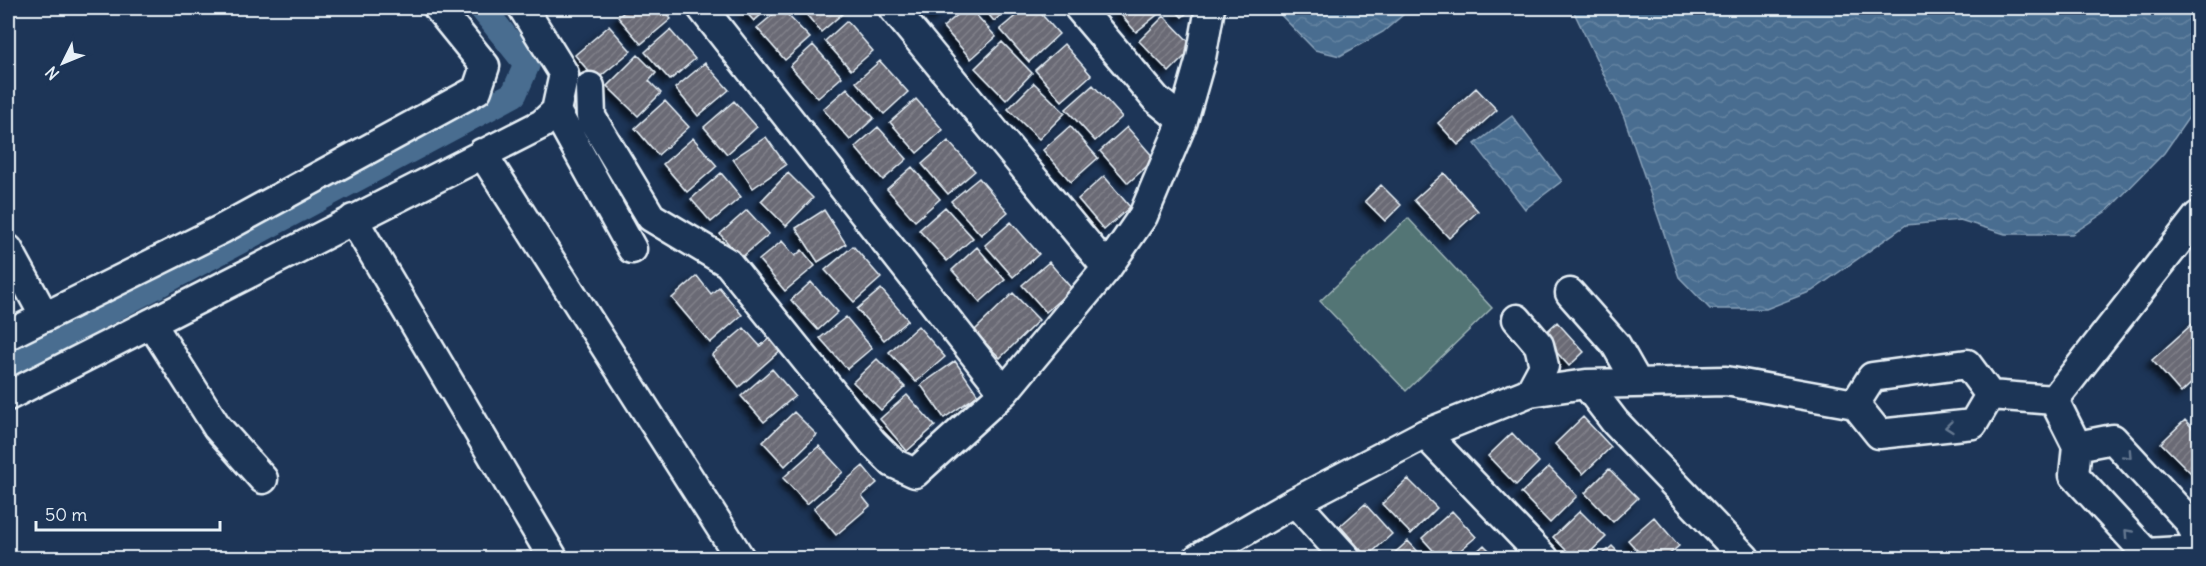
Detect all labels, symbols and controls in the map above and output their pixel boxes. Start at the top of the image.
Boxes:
north arrow [33,33,93,93]
text: N [41,62,63,84]
one-way arrow [1944,420,1954,433]
one-way arrow [2121,448,2132,459]
scale bar [36,494,220,532]
text: 50 m [45,503,87,526]
one-way arrow [2124,530,2135,540]

